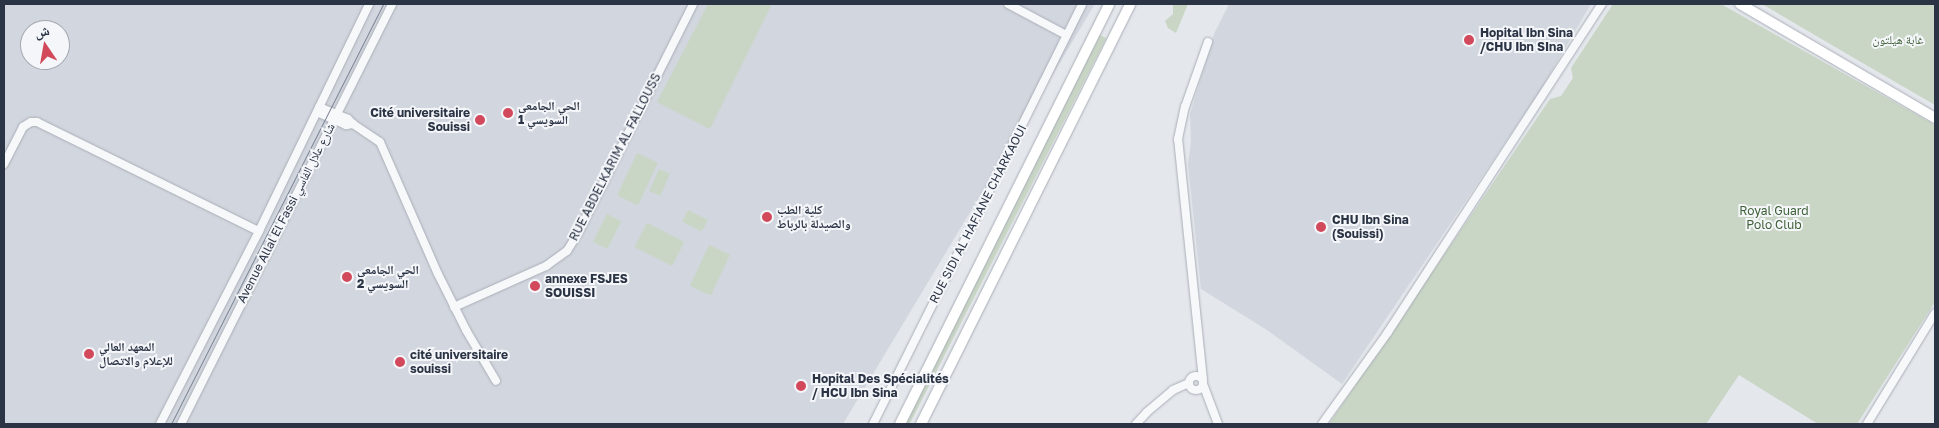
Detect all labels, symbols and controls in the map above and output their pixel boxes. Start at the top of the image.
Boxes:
north arrow [20,20,70,70]
text: ش [33,21,51,41]
place label: Hopital Ibn Sina /CHU Ibn SIna [1480,26,1573,54]
marker: Hopital Ibn Sina /CHU Ibn SIna [1462,33,1476,47]
park label: غابة هيلتون [1872,33,1924,47]
street label: RUE ABDELKARIM AL FALLOUSS [566,71,664,243]
place label: الحي الجامعي السويسي 1 [518,99,580,127]
place label: Cité universitaire Souissi [370,106,470,134]
marker: الحي الجامعي السويسي 1 [502,107,514,119]
marker: Cité universitaire Souissi [474,114,486,126]
street label: Avenue Allal El Fassi شارع علال الفاسي [234,121,338,305]
street label: RUE SIDI AL HAFIANE CHARKAOUI [927,122,1029,306]
place label: كلية الطب والصيدلة بالرباط [777,203,851,231]
park label: Royal Guard Polo Club [1739,204,1809,232]
marker: كلية الطب والصيدلة بالرباط [761,211,773,223]
place label: CHU Ibn Sina (Souissi) [1332,213,1409,241]
marker: CHU Ibn Sina (Souissi) [1314,220,1328,234]
place label: الحي الجامعي السويسي 2 [357,263,419,291]
marker: الحي الجامعي السويسي 2 [341,271,353,283]
place label: annexe FSJES SOUISSI [545,272,628,300]
marker: annexe FSJES SOUISSI [529,280,541,292]
place label: المعهد العالي للإعلام والاتصال [99,340,173,368]
marker: المعهد العالي للإعلام والاتصال [83,348,95,360]
place label: cité universitaire souissi [410,348,508,376]
marker: cité universitaire souissi [394,356,406,368]
place label: Hopital Des Spécialités / HCU Ibn Sina [812,372,949,400]
marker: Hopital Des Spécialités / HCU Ibn Sina [794,379,808,393]

